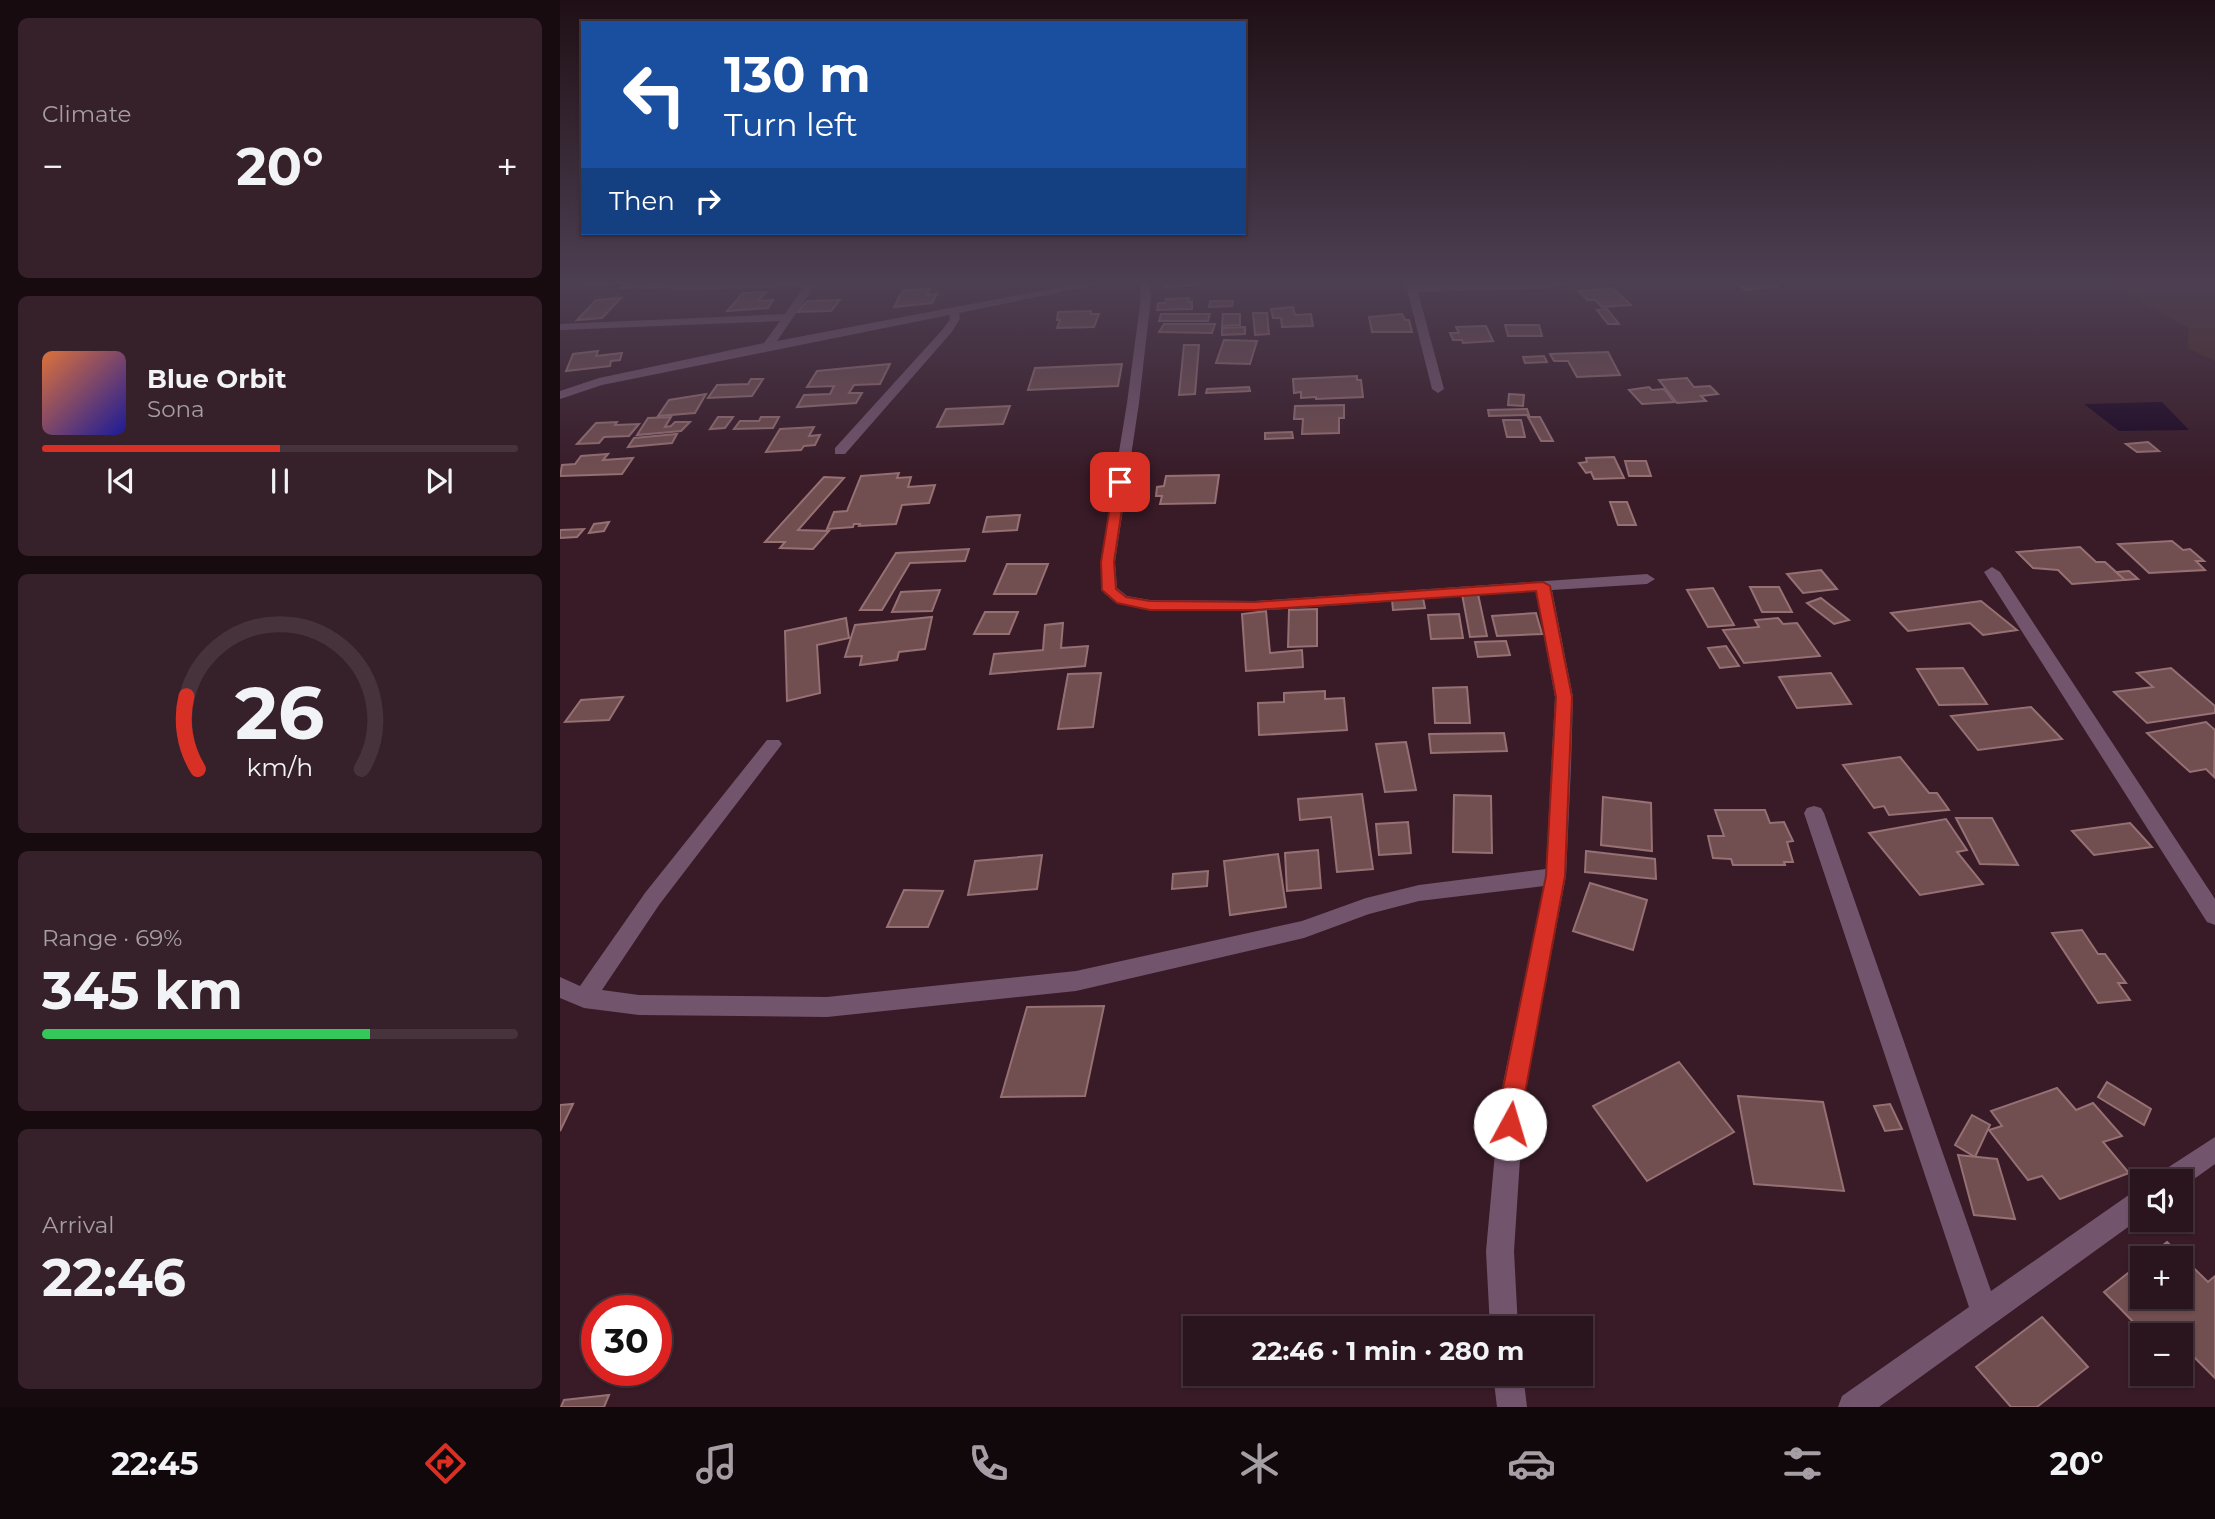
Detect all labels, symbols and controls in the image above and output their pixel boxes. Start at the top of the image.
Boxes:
text: 130 m [724,45,871,104]
icon: left [609,49,700,140]
text: Climate [42,100,131,128]
text: Turn left [724,105,858,144]
text: 20° [236,135,324,198]
text: − [42,143,64,190]
text: + [496,143,518,190]
icon: right [689,182,727,220]
text: Then [609,185,675,217]
text: Blue Orbit [147,363,286,395]
text: Sona [147,395,205,423]
pin [1090,452,1150,512]
icon: previous [102,462,140,500]
icon: pause [261,462,299,500]
icon: next [420,462,458,500]
icon: arrive [1101,463,1139,501]
text: 26 [235,670,325,758]
text: km/h [247,752,313,782]
text: Range · 69% [42,924,182,952]
text: 345 km [42,959,243,1022]
position arrow [1473,1087,1547,1161]
map controls [2130,1169,2193,1386]
button: sound [2130,1169,2193,1232]
text: Arrival [42,1211,115,1239]
text: 22:46 [42,1246,186,1309]
button: + [2130,1246,2193,1309]
speed limit sign: 30 [581,1295,672,1386]
button: − [2130,1323,2193,1386]
text: 22:46 · 1 min · 280 m [1252,1335,1524,1367]
icon: directions [421,1439,470,1488]
icon: music [692,1439,741,1488]
icon: phone [964,1439,1013,1488]
icon: climate [1235,1439,1284,1488]
icon: car [1507,1439,1556,1488]
icon: filters [1778,1439,1827,1488]
text: 22:45 [111,1444,198,1483]
text: 20° [2050,1444,2104,1483]

